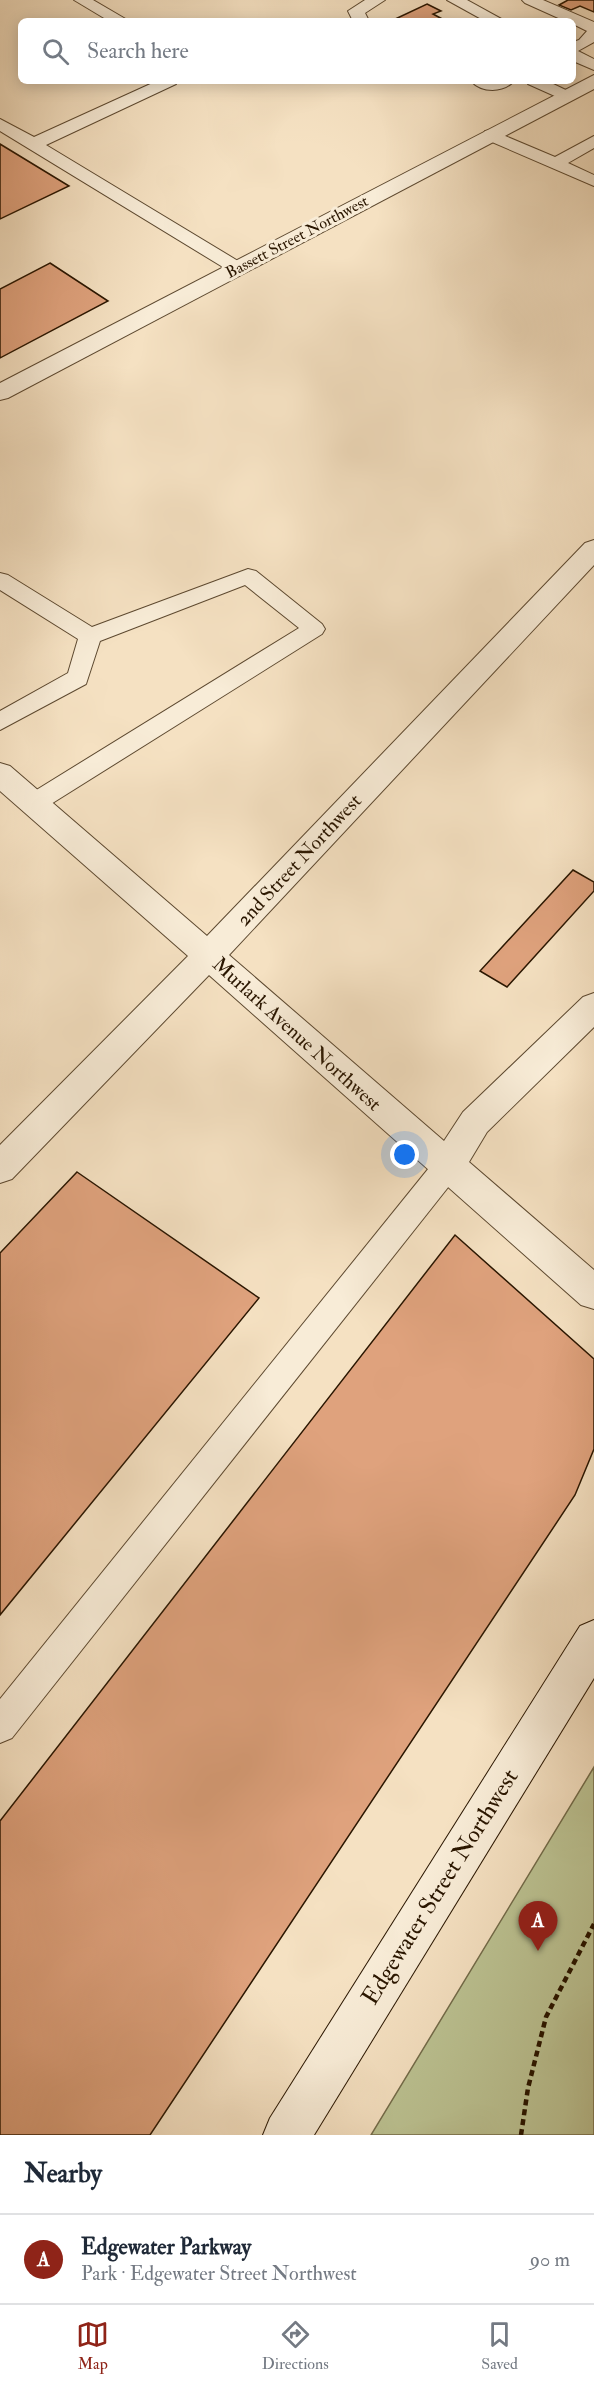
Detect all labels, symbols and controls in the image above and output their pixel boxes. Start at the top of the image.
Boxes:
search box [18,18,576,84]
icon: search [39,35,72,68]
text: Search here [87,37,189,65]
street label: Bassett Street Northwest [222,191,372,283]
street label: 2nd Street Northwest [231,788,367,931]
street label: Murlark Avenue Northwest [207,952,387,1117]
your location [390,1140,419,1169]
street label: Edgewater Street Northwest [355,1763,525,2011]
pin: A [518,1902,558,1951]
text: Nearby [24,2158,102,2190]
text: Edgewater Parkway [81,2233,251,2261]
text: A [37,2247,50,2272]
text: 90 m [530,2247,570,2272]
text: Park · Edgewater Street Northwest [81,2261,357,2286]
tab: Map [76,2318,109,2374]
tab: Directions [262,2318,329,2374]
tab: Saved [481,2318,518,2374]

